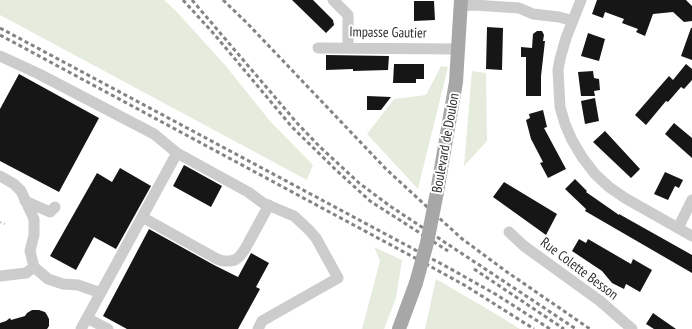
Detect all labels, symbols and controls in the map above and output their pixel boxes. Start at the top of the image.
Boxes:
street label: Impasse Gautier [349,24,427,42]
street label: Boulevard de Doulon [429,92,463,194]
street label: Rue Colette Besson [537,234,621,304]

